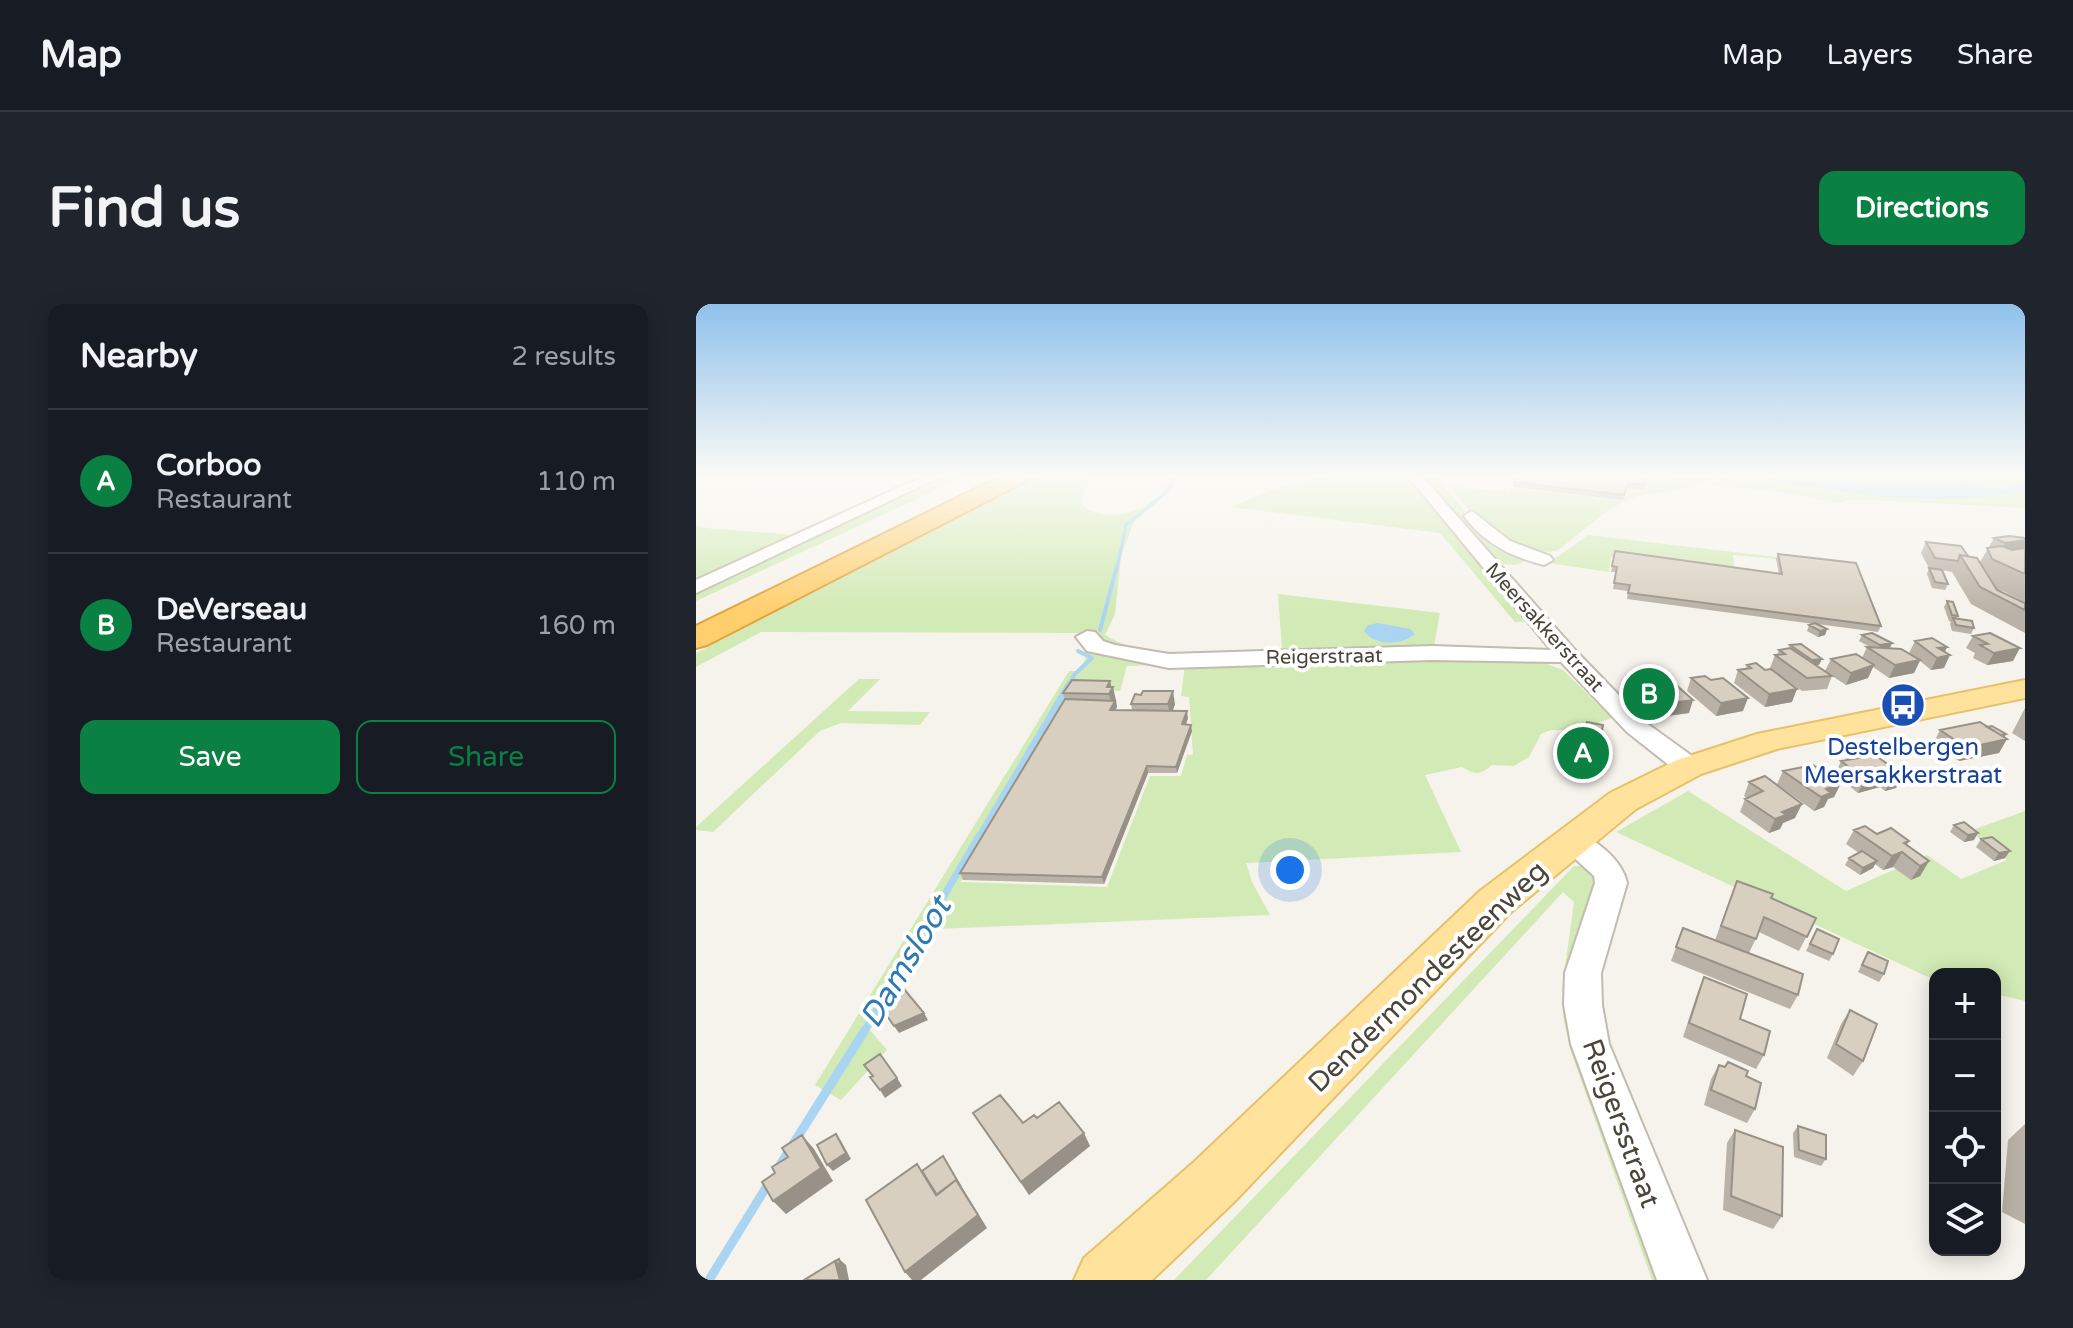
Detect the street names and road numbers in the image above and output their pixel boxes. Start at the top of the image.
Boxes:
street label: Meersakkerstraat [1480,558,1609,697]
street label: Reigerstraat [1265,644,1383,670]
street label: Dendermondesteenweg [1301,854,1554,1100]
street label: Reigersstraat [1575,1034,1667,1213]

